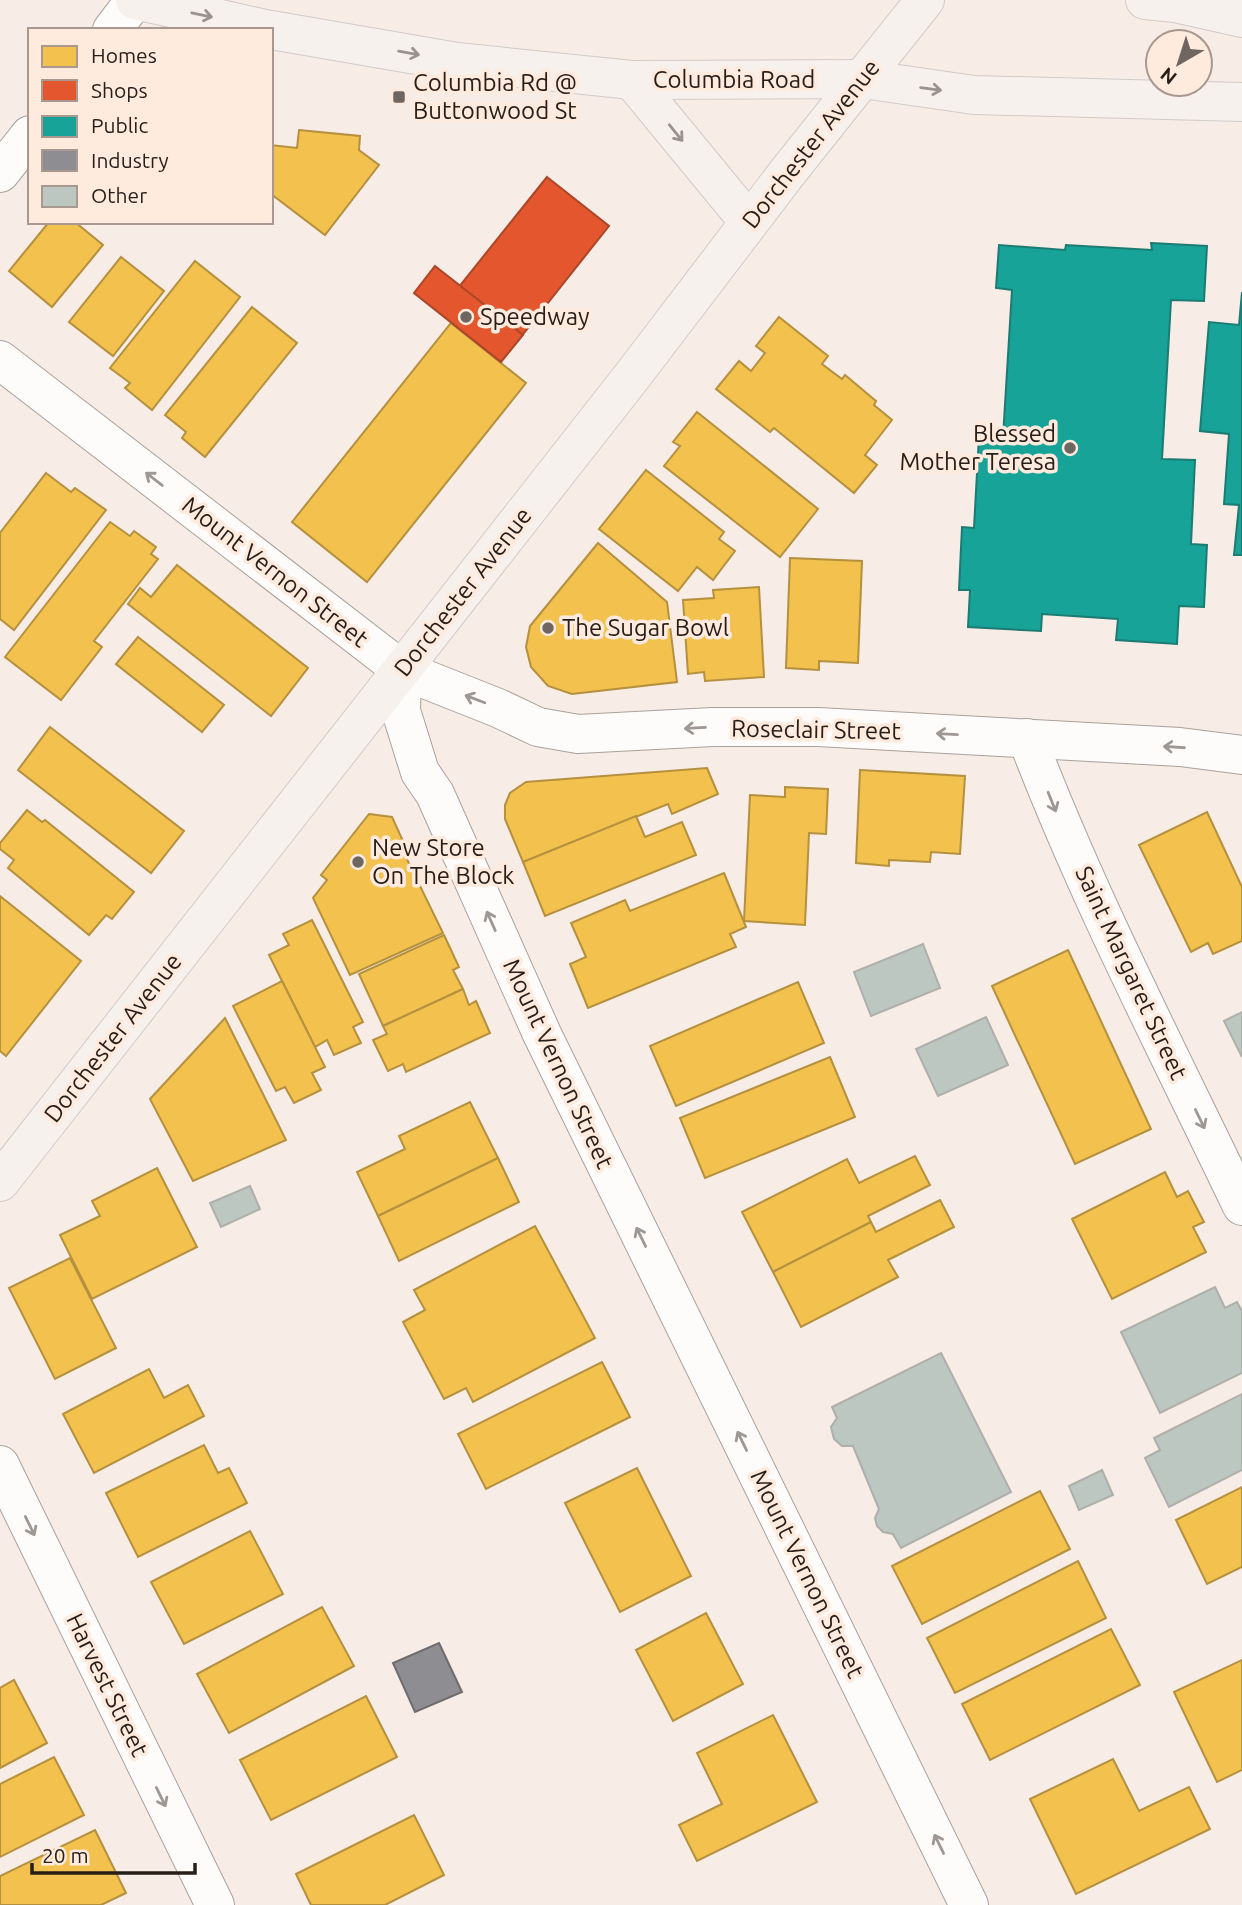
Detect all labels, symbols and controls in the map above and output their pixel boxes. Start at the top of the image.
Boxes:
one-way arrow [190,8,213,22]
legend [28,28,273,224]
north arrow [1144,28,1214,98]
text: Homes [91,43,157,67]
one-way arrow [397,47,420,60]
street label: Dorchester Avenue [736,54,885,233]
text: N [1156,63,1181,89]
street label: Columbia Road [653,66,815,93]
place label: Columbia Rd @ Buttonwood St [413,69,577,124]
text: Shops [91,78,148,102]
one-way arrow [919,82,941,95]
marker: Columbia Rd @ Buttonwood St [391,89,407,105]
text: Public [91,113,148,137]
one-way arrow [668,123,683,141]
text: Industry [91,148,169,172]
text: Other [91,183,147,207]
place label: Speedway [480,303,590,330]
marker: Speedway [458,309,474,325]
place label: Blessed Mother Teresa [900,420,1056,475]
marker: Blessed Mother Teresa [1062,440,1078,456]
one-way arrow [145,471,164,486]
street label: Mount Vernon Street [177,491,374,653]
street label: Dorchester Avenue [388,502,537,681]
place label: The Sugar Bowl [562,614,729,641]
marker: The Sugar Bowl [540,620,556,636]
one-way arrow [464,691,486,704]
street label: Roseclair Street [731,715,902,744]
one-way arrow [684,722,707,735]
one-way arrow [936,727,959,740]
one-way arrow [1163,740,1186,753]
one-way arrow [1046,790,1059,812]
place label: New Store On The Block [372,834,514,889]
marker: New Store On The Block [350,854,366,870]
street label: Saint Margaret Street [1070,862,1193,1084]
one-way arrow [484,911,497,932]
street label: Dorchester Avenue [38,948,187,1127]
street label: Mount Vernon Street [498,955,619,1173]
one-way arrow [1194,1108,1208,1129]
one-way arrow [634,1227,648,1248]
one-way arrow [735,1431,748,1452]
street label: Mount Vernon Street [745,1465,870,1683]
one-way arrow [23,1515,37,1536]
street label: Harvest Street [61,1609,154,1761]
one-way arrow [155,1786,168,1807]
scale bar [32,1832,194,1876]
one-way arrow [931,1834,945,1855]
text: 20 m [42,1843,89,1867]

